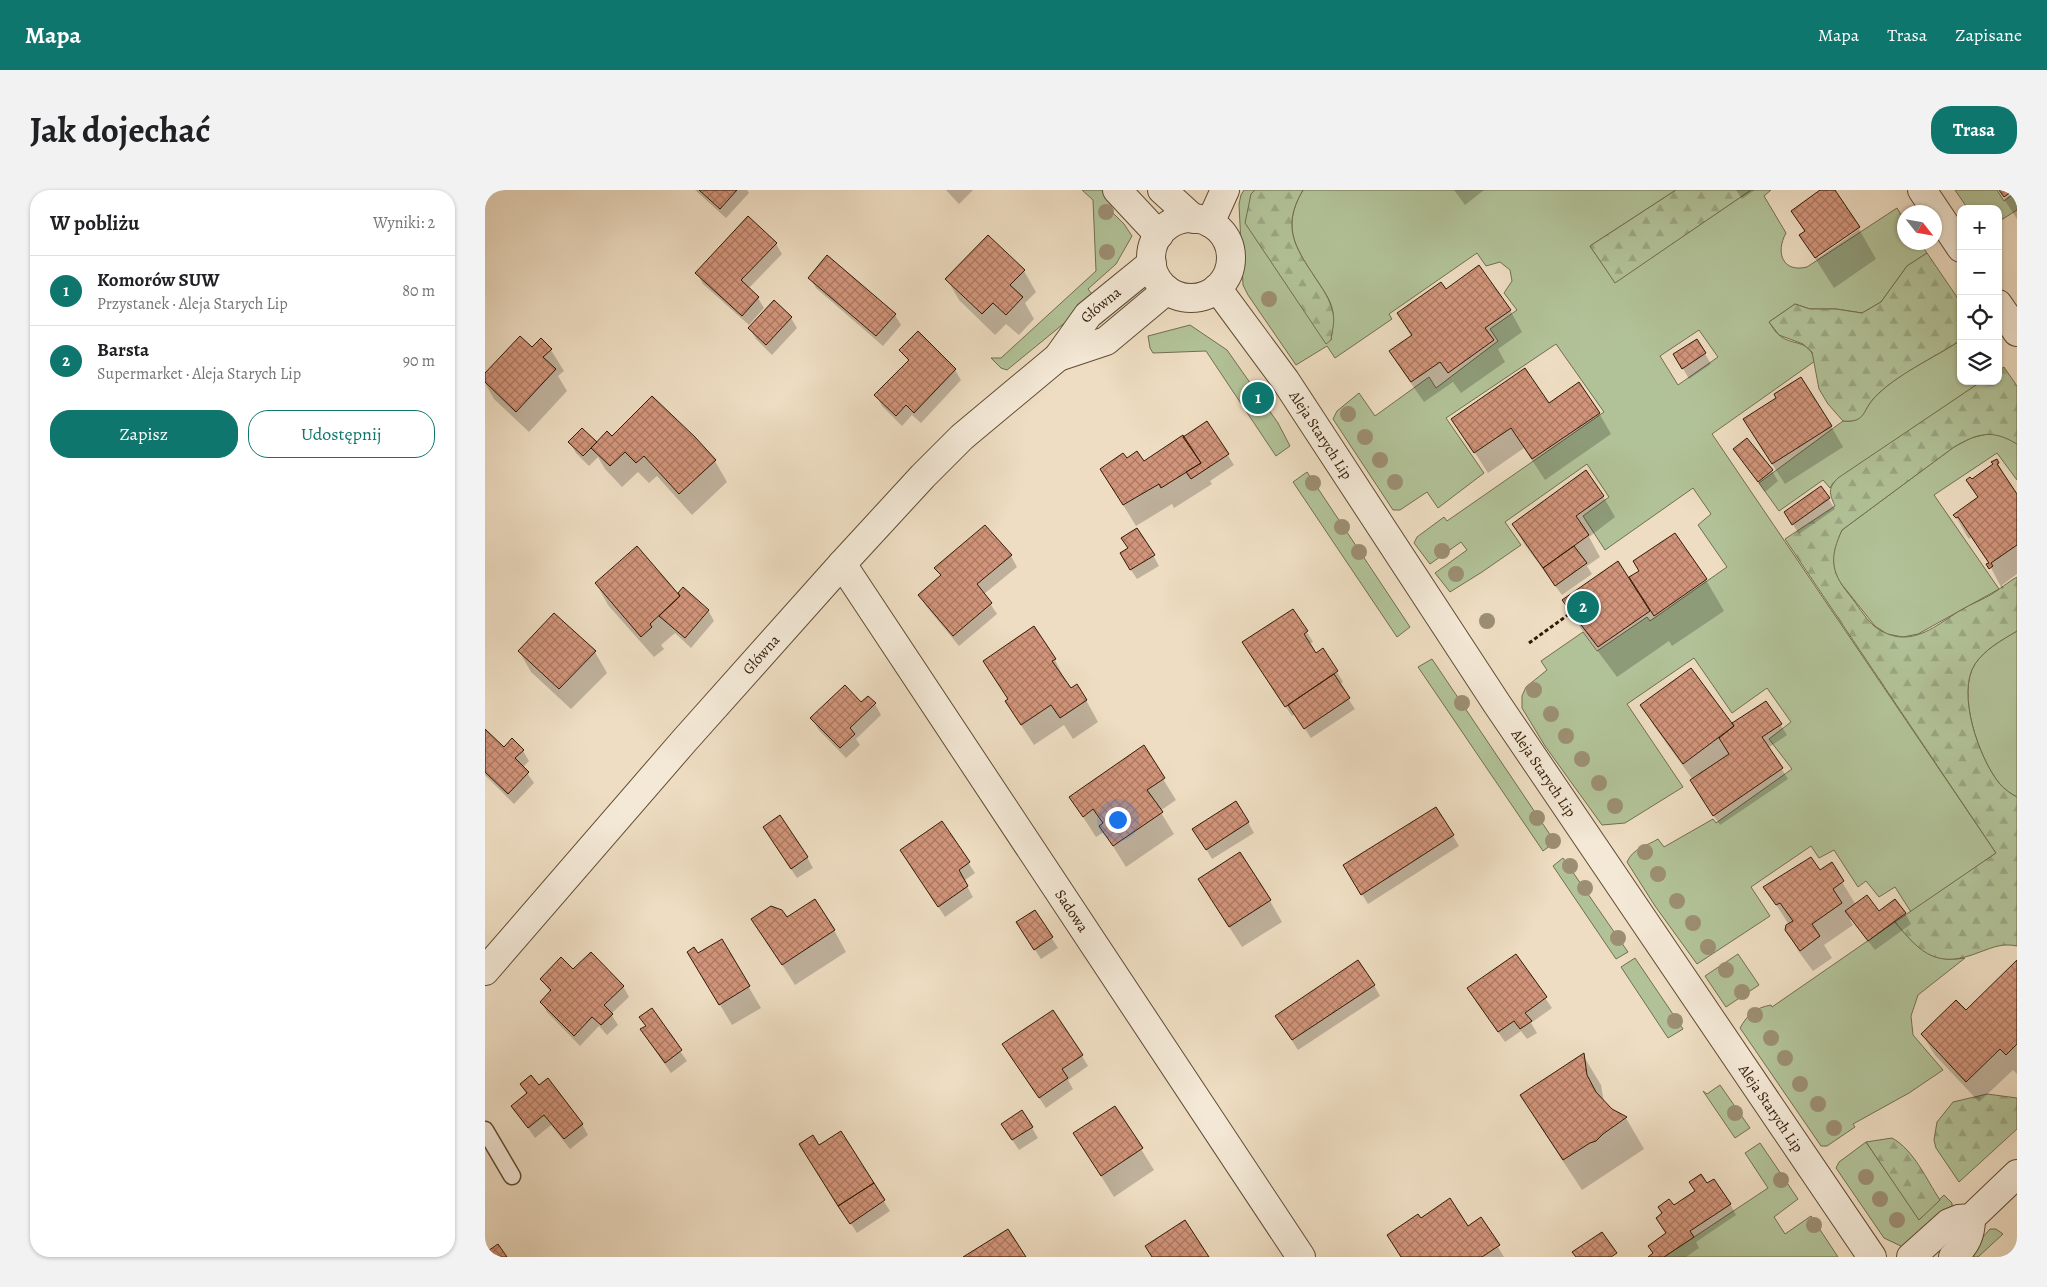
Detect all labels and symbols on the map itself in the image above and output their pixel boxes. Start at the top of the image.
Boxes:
north arrow [1897,205,1942,250]
street label: Główna [1076,282,1125,327]
pin: 1 [1242,379,1274,417]
street label: Aleja Starych Lip [1284,386,1357,483]
pin: 2 [1567,588,1599,626]
street label: Główna [738,630,784,679]
street label: Aleja Starych Lip [1506,724,1581,821]
your location [1105,807,1131,833]
street label: Sadowa [1050,886,1093,936]
street label: Aleja Starych Lip [1734,1060,1808,1156]

